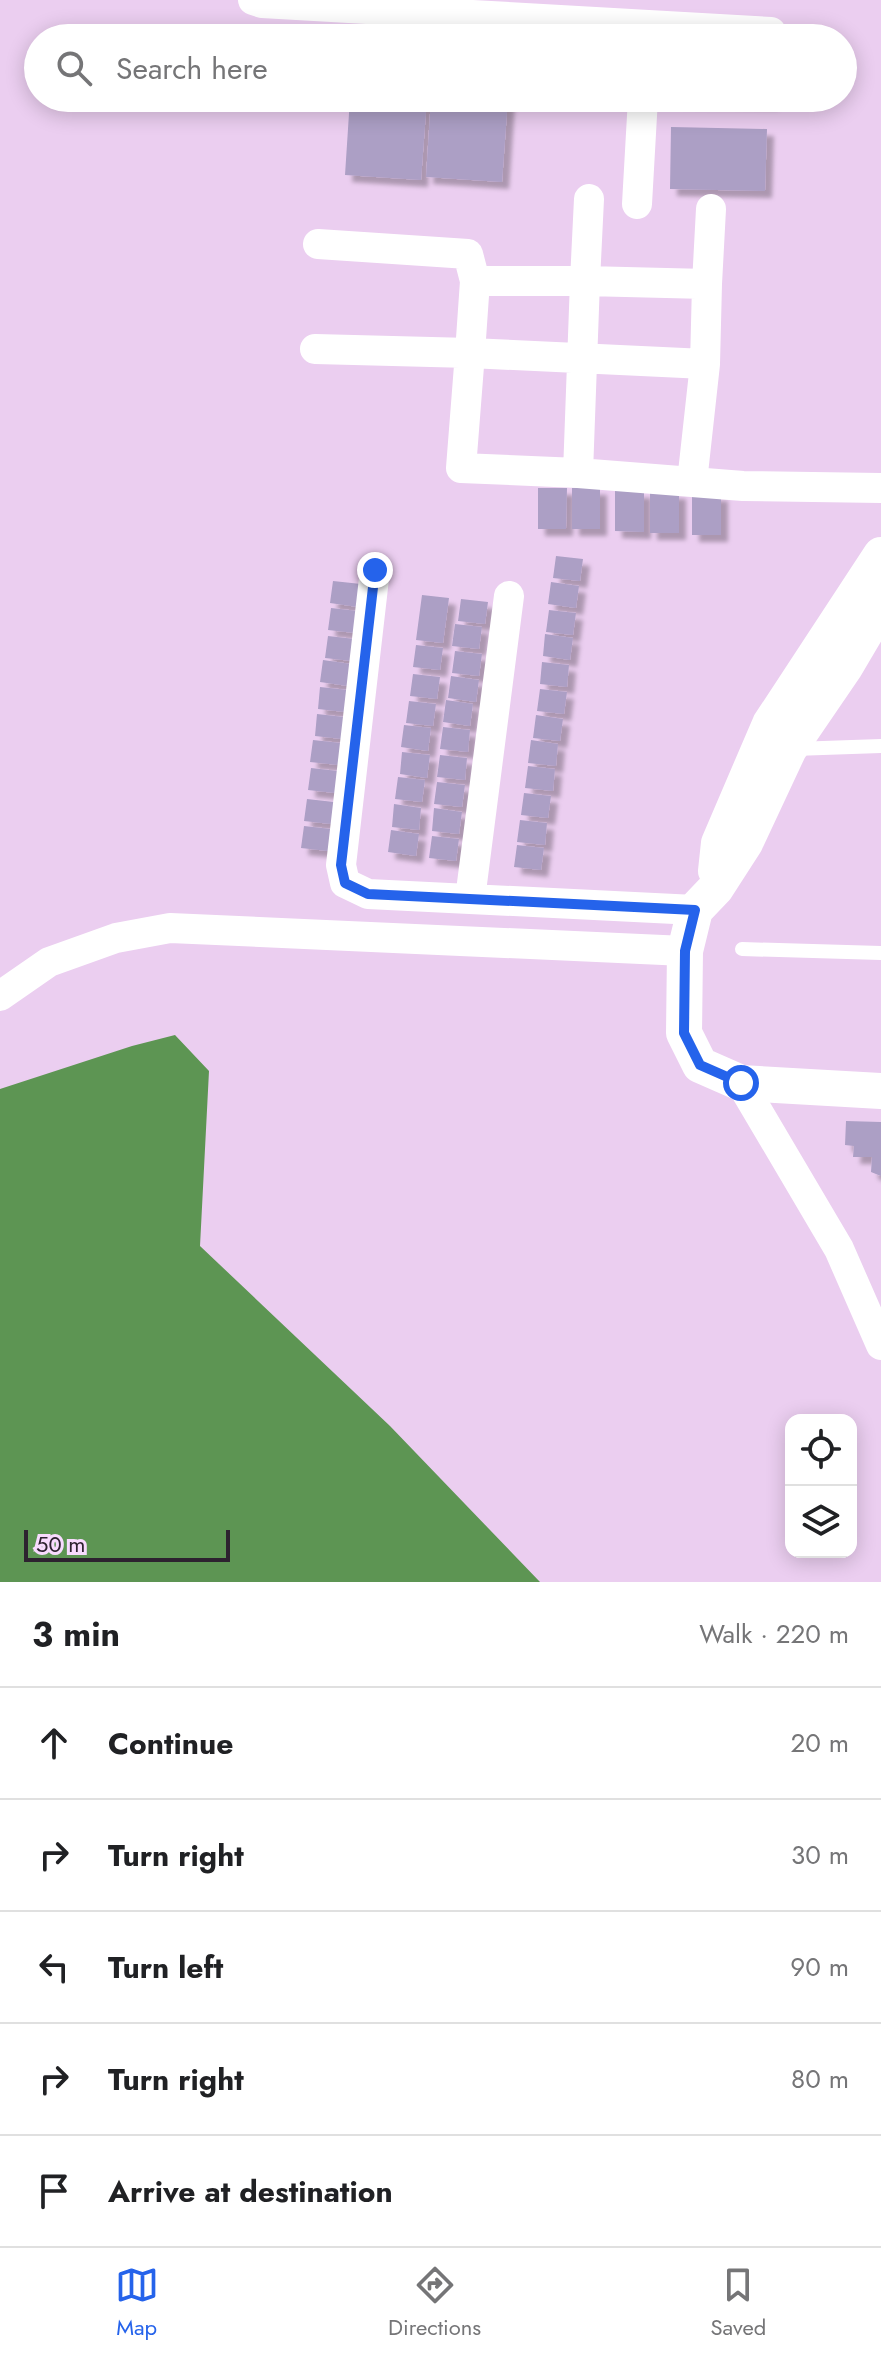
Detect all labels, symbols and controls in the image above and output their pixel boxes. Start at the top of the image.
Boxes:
search box [24,24,857,112]
icon: search [52,46,96,90]
text: Search here [116,47,268,90]
route end [357,552,393,588]
route start [723,1065,759,1101]
map controls [785,1414,857,1558]
button: locate [785,1414,857,1486]
button: layers [785,1486,857,1558]
scale bar [24,1526,230,1562]
text: 50 m [36,1528,85,1560]
text: 3 min [32,1610,120,1659]
text: Walk · 220 m [699,1615,849,1653]
icon: ahead [32,1721,76,1765]
text: Continue [108,1722,234,1765]
text: 20 m [791,1724,849,1762]
icon: right [32,1833,76,1877]
text: Turn right [108,1834,244,1877]
text: 30 m [791,1836,849,1874]
icon: left [32,1945,76,1989]
text: Turn left [108,1946,223,1989]
text: 90 m [790,1948,849,1986]
icon: right [32,2057,76,2101]
text: Turn right [108,2058,244,2101]
text: 80 m [791,2060,849,2098]
icon: arrive [32,2169,76,2213]
text: Arrive at destination [108,2170,393,2213]
tab: Map [115,2263,159,2343]
tab: Directions [388,2263,481,2343]
tab: Saved [711,2263,766,2343]

